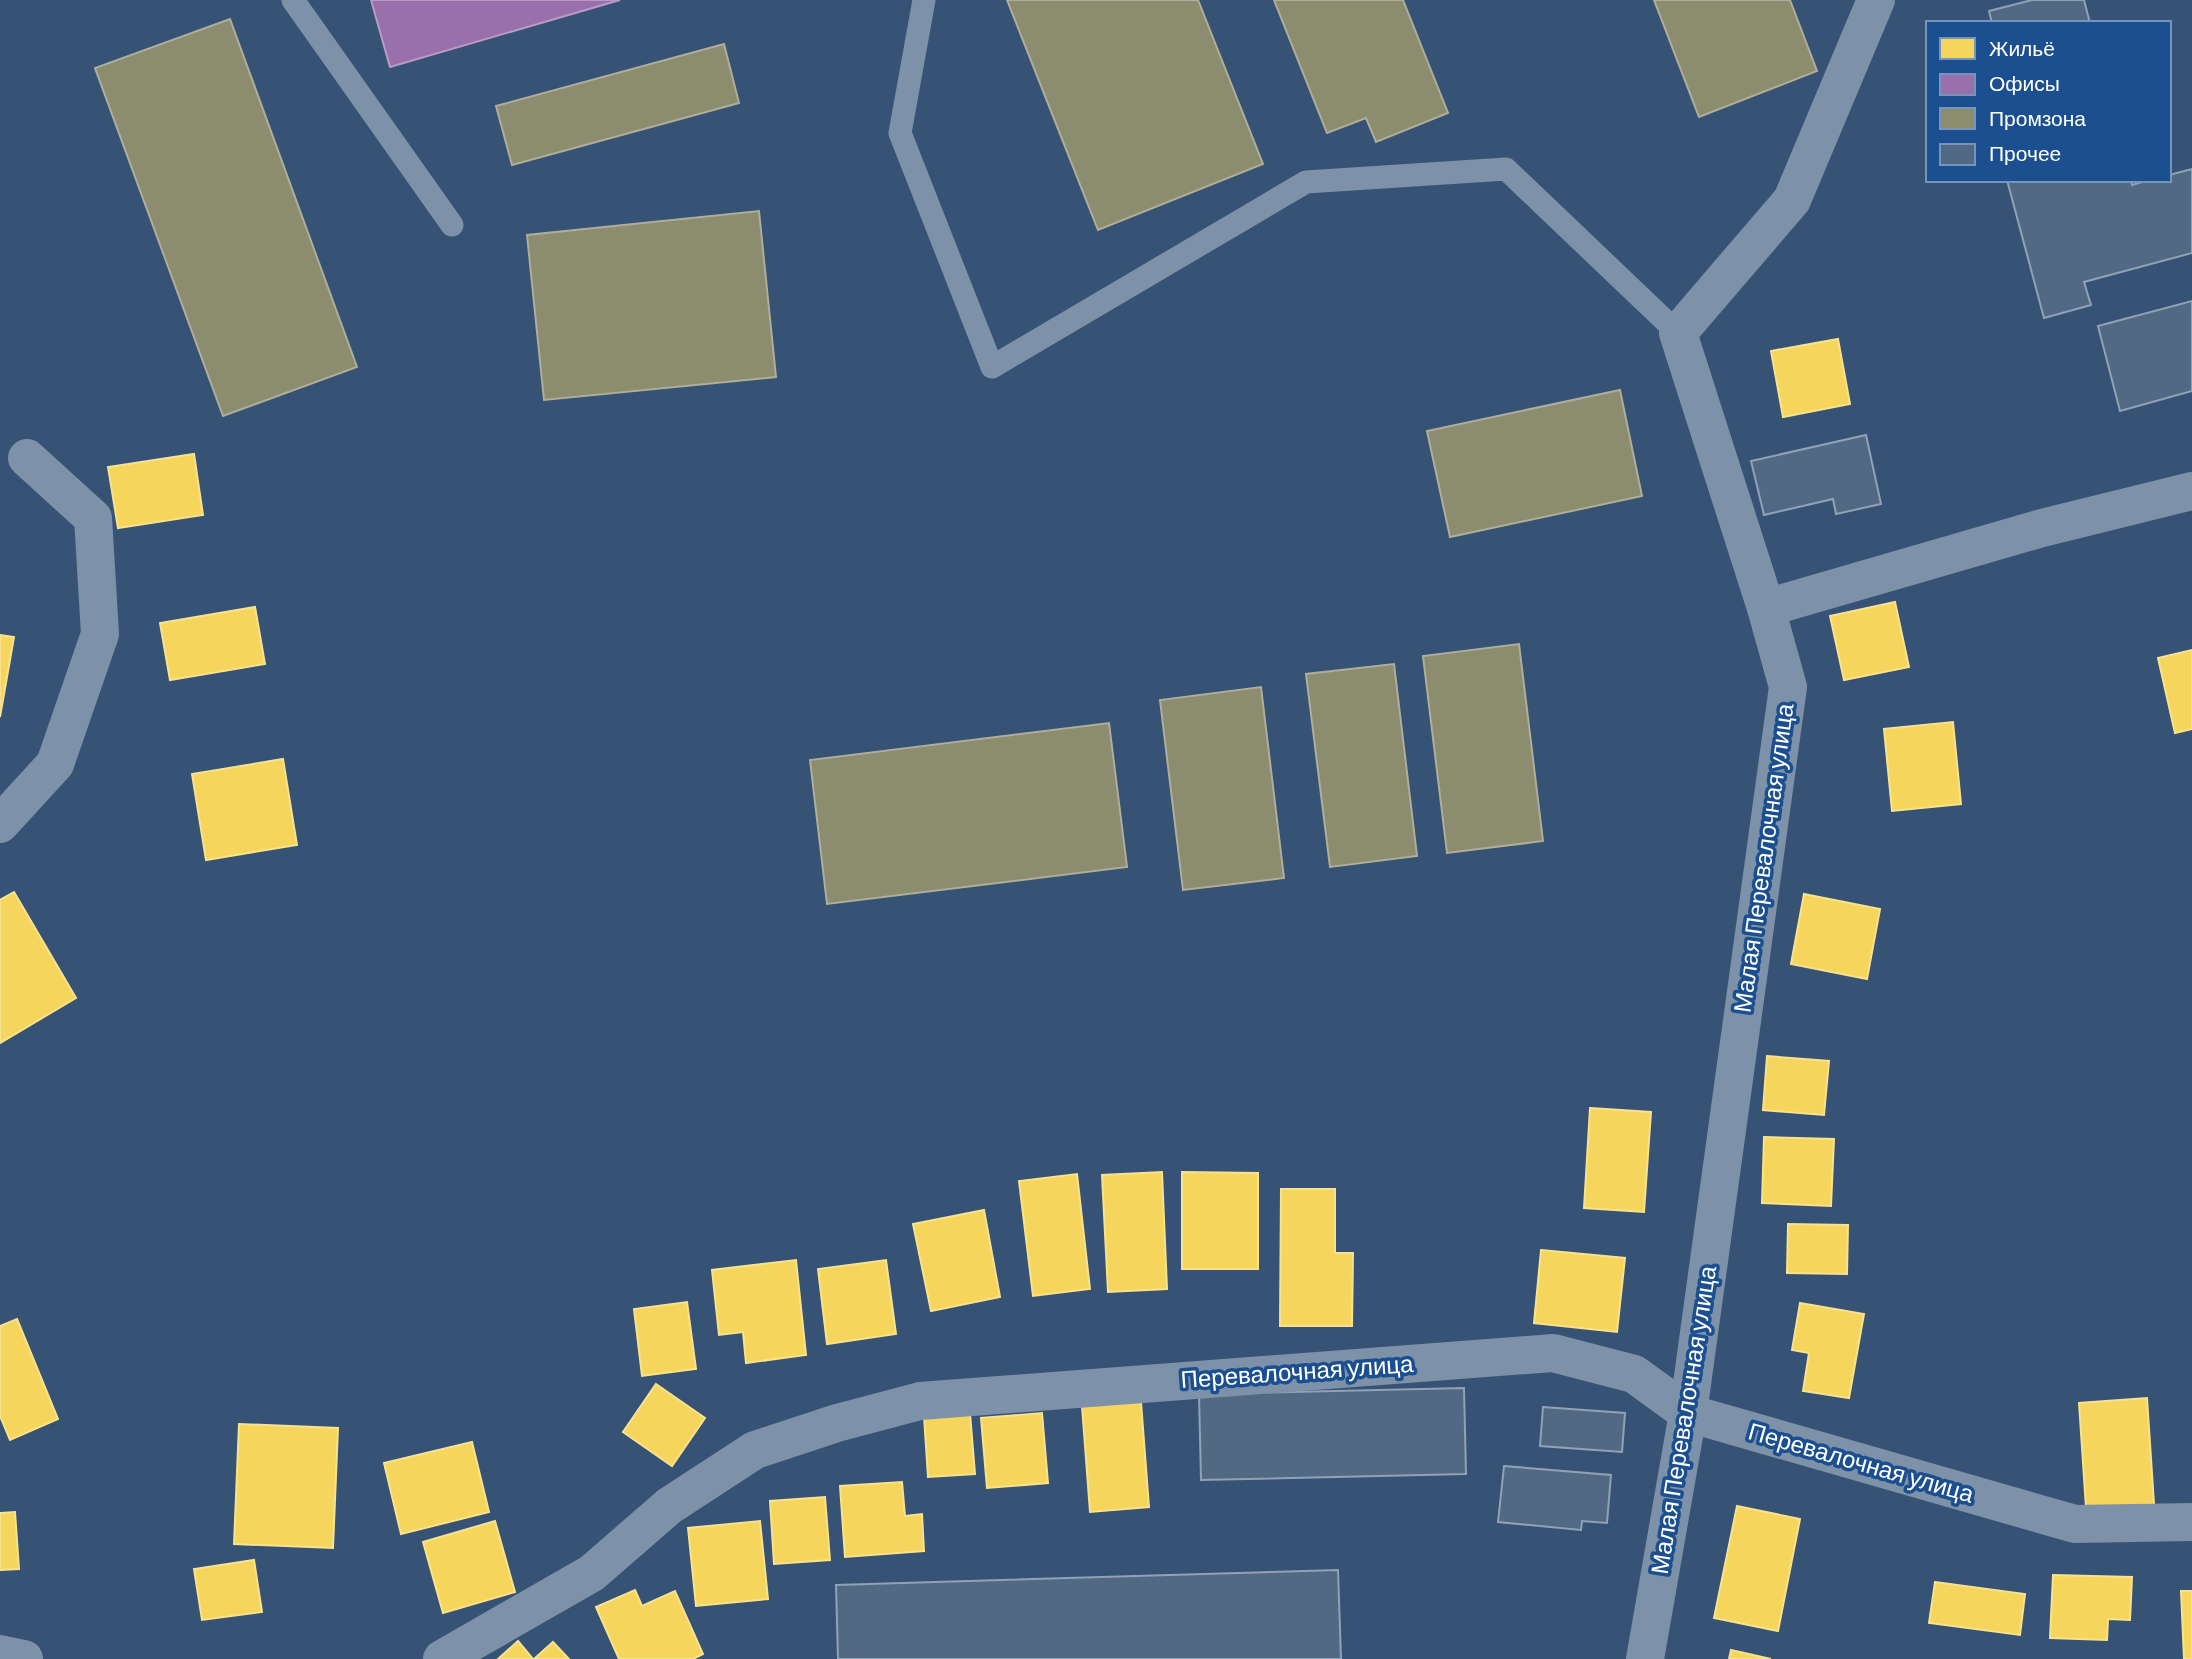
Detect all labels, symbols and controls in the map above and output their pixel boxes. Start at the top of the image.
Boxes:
legend [1926,21,2171,182]
text: Жильё [1989,35,2055,60]
text: Офисы [1989,70,2060,95]
text: Промзона [1989,105,2086,130]
text: Прочее [1989,140,2061,165]
street label: Малая Перевалочная улица [1726,701,1799,1014]
street label: Малая Перевалочная улица [1644,1263,1721,1576]
street label: Перевалочная улица [1180,1348,1415,1393]
street label: Перевалочная улица [1745,1415,1978,1508]

